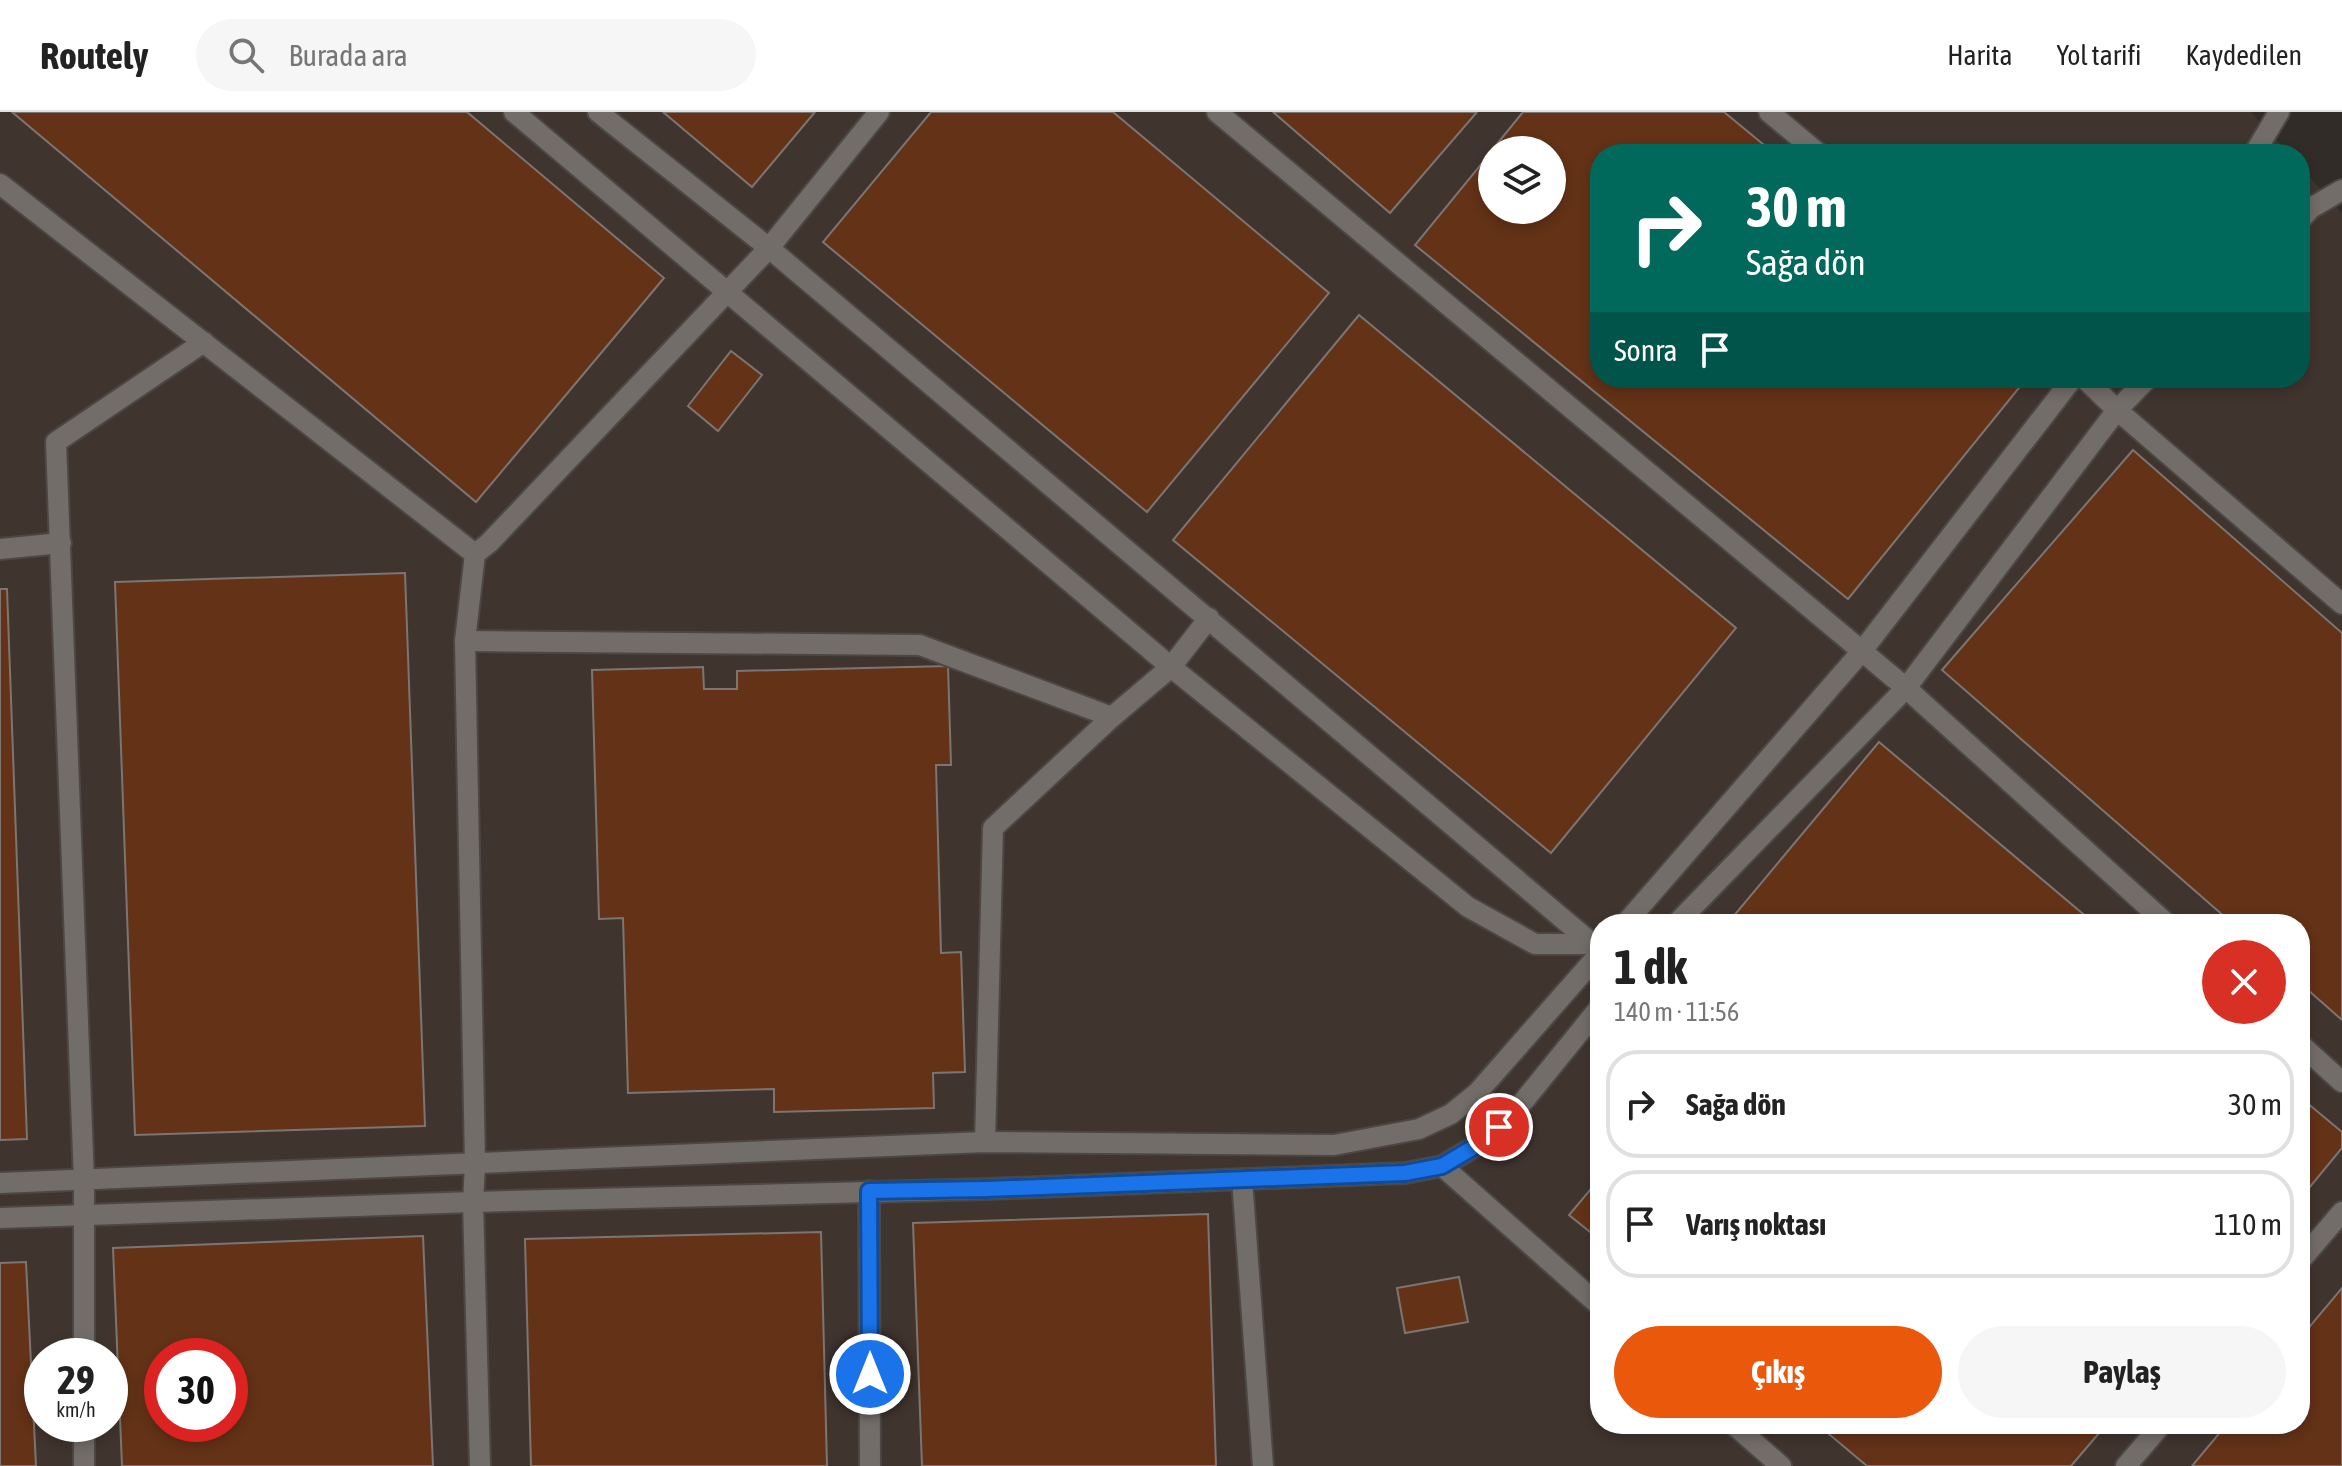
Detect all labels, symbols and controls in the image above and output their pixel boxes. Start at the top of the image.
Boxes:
search box [196,19,756,91]
icon: search [224,33,268,77]
text: Routely [40,34,148,77]
text: Burada ara [288,38,408,72]
text: Harita [1947,39,2012,71]
text: Yol tarifi [2056,39,2142,71]
text: Kaydedilen [2186,39,2302,71]
map controls [1478,136,1566,224]
button: layers [1478,136,1566,224]
text: 30 m [1746,175,1847,239]
icon: right [1614,176,1718,280]
text: Sağa dön [1746,241,1866,283]
icon: arrive [1693,328,1737,372]
text: Sonra [1614,333,1677,367]
text: 1 dk [1614,939,1687,994]
button: close [2202,940,2286,1024]
text: 140 m · 11:56 [1614,997,1739,1027]
icon: right [1618,1082,1662,1126]
text: Sağa dön [1686,1087,1786,1121]
text: 30 m [2228,1087,2282,1121]
pin [1465,1093,1533,1161]
icon: arrive [1477,1105,1521,1149]
icon: arrive [1618,1202,1662,1246]
text: Varış noktası [1686,1207,1826,1241]
text: 110 m [2214,1207,2282,1241]
button: Çıkış [1614,1326,1942,1418]
button: Paylaş [1958,1326,2286,1418]
position arrow [828,1332,912,1416]
speed limit sign: 30 [144,1338,248,1442]
text: 29 [57,1357,95,1402]
text: km/h [56,1398,96,1421]

